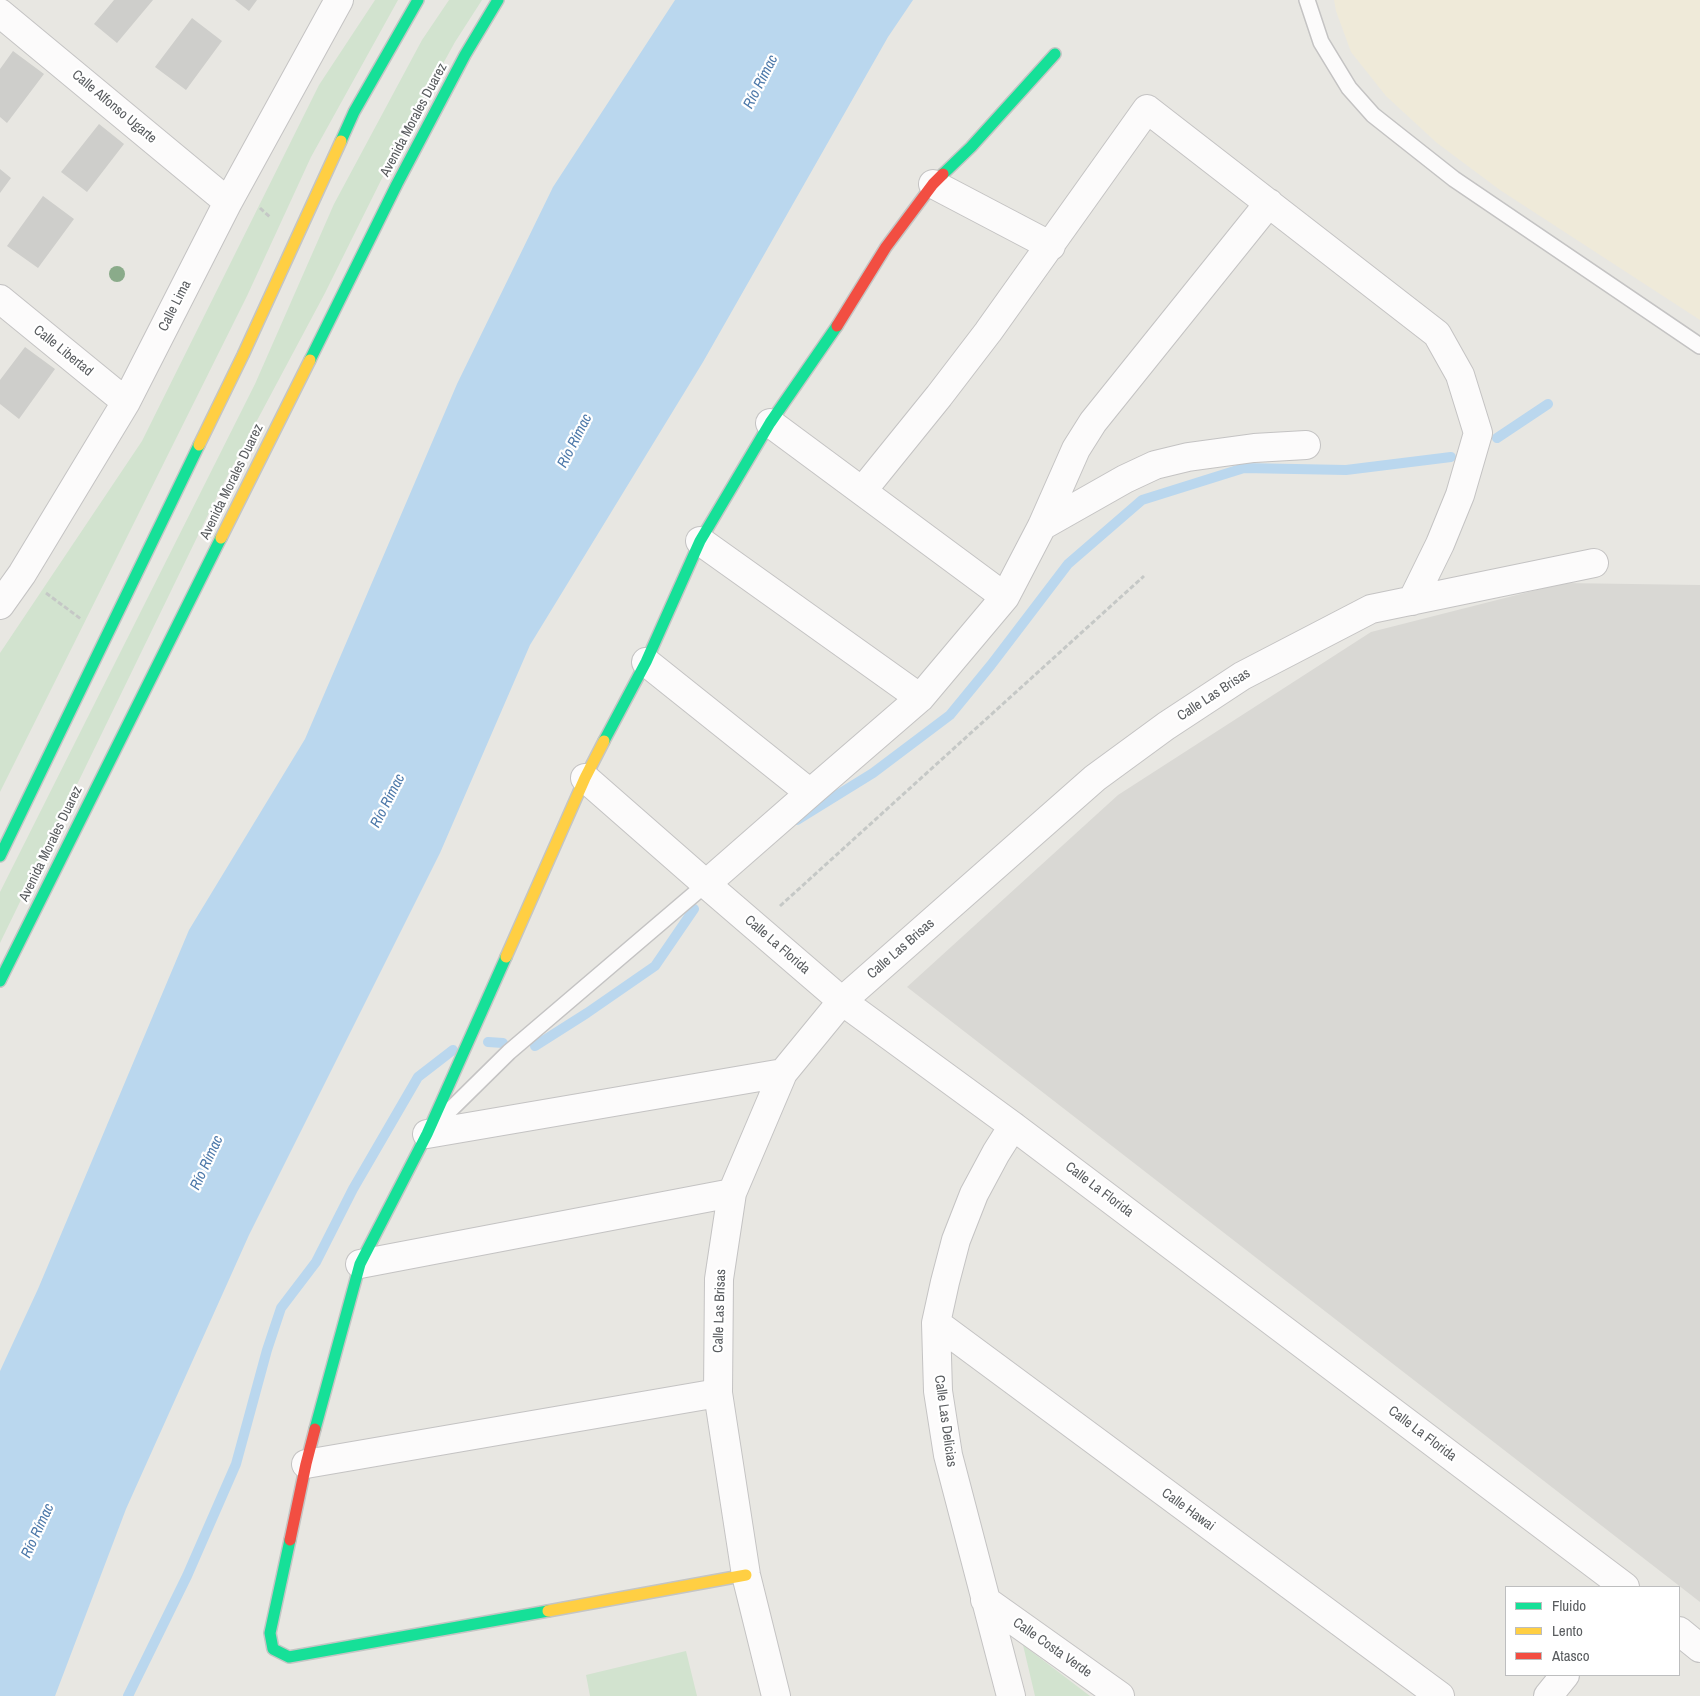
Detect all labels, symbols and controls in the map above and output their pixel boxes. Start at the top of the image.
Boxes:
water label: Río Rímac [740,52,782,112]
street label: Avenida Morales Duarez [377,60,451,180]
street label: Calle Alfonso Ugarte [68,67,160,147]
street label: Calle Lima [155,278,195,334]
street label: Calle Libertad [30,322,96,380]
water label: Río Rímac [554,411,596,471]
street label: Avenida Morales Duarez [197,422,267,542]
street label: Calle Las Brisas [1174,665,1254,725]
water label: Río Rímac [367,771,409,831]
street label: Avenida Morales Duarez [16,784,86,904]
street label: Calle La Florida [741,912,813,978]
street label: Calle Las Brisas [864,915,938,983]
water label: Río Rímac [187,1133,227,1193]
street label: Calle La Florida [1062,1159,1136,1221]
street label: Calle Las Brisas [710,1269,730,1353]
street label: Calle Las Delicias [930,1374,960,1468]
street label: Calle La Florida [1385,1403,1459,1465]
street label: Calle Hawai [1158,1485,1218,1535]
water label: Río Rímac [18,1501,58,1561]
legend [1505,1586,1680,1676]
text: Fluido [1552,1595,1586,1616]
street label: Calle Costa Verde [1009,1615,1095,1681]
text: Lento [1552,1620,1583,1641]
text: Atasco [1552,1645,1590,1666]

